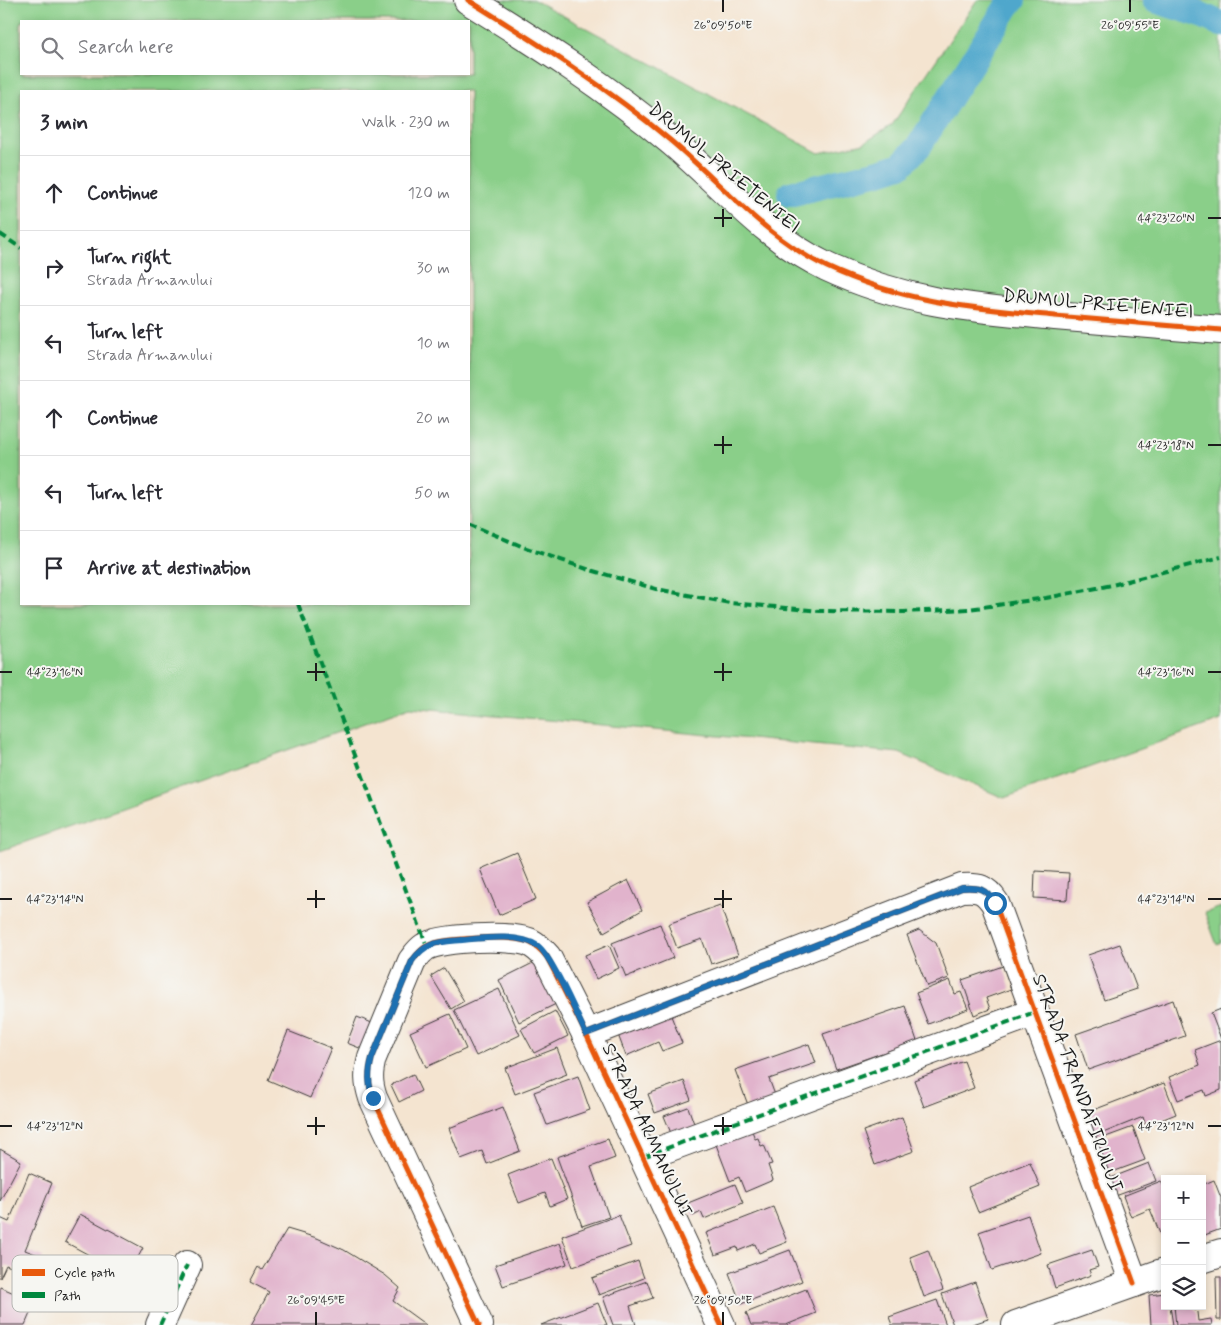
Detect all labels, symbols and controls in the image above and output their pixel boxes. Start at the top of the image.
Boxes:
text: 26°09'50"E [694,18,752,34]
text: 26°09'55"E [1101,18,1159,34]
search box [20,20,470,75]
icon: search [38,34,66,62]
text: Search here [78,35,174,60]
street label: DRUMUL PRIETENIEI [643,97,805,239]
text: 3 min [40,109,88,137]
text: Walk · 230 m [362,112,450,133]
icon: ahead [40,179,68,207]
text: Continue [87,181,158,206]
text: 120 m [408,183,450,204]
text: 44°23'20"N [1138,211,1194,227]
text: Turn right [87,245,171,270]
icon: right [40,254,68,282]
text: 30 m [417,258,450,279]
text: Strada Armanului [87,270,213,291]
street label: DRUMUL PRIETENIEI [1002,283,1194,325]
text: Turn left [87,320,163,345]
icon: left [40,329,68,357]
text: 10 m [417,333,450,354]
text: Strada Armanului [87,345,213,366]
icon: ahead [40,404,68,432]
text: Continue [87,406,158,431]
text: 20 m [416,408,450,429]
text: 44°23'18"N [1138,438,1194,454]
icon: left [40,479,68,507]
text: Turn left [87,481,163,506]
text: 50 m [414,483,450,504]
icon: arrive [40,554,68,582]
text: Arrive at destination [87,556,251,581]
text: 44°23'16"N [27,665,83,681]
text: 44°23'16"N [1138,665,1194,681]
text: 44°23'14"N [27,892,83,908]
route start [984,892,1007,915]
text: 44°23'14"N [1138,892,1194,908]
street label: STRADA TRANDAFIRULUI [1026,971,1128,1195]
street label: STRADA ARMANULUI [596,1039,698,1221]
route end [362,1087,385,1110]
text: 44°23'12"N [27,1119,83,1135]
text: 44°23'12"N [1138,1119,1194,1135]
map controls [1161,1175,1206,1310]
button: + [1161,1175,1206,1220]
button: − [1161,1220,1206,1265]
legend [12,1255,178,1312]
text: Cycle path [54,1264,115,1282]
button: layers [1161,1265,1206,1310]
text: Path [54,1287,81,1305]
text: 26°09'45"E [287,1293,345,1309]
text: 26°09'50"E [694,1293,752,1309]

